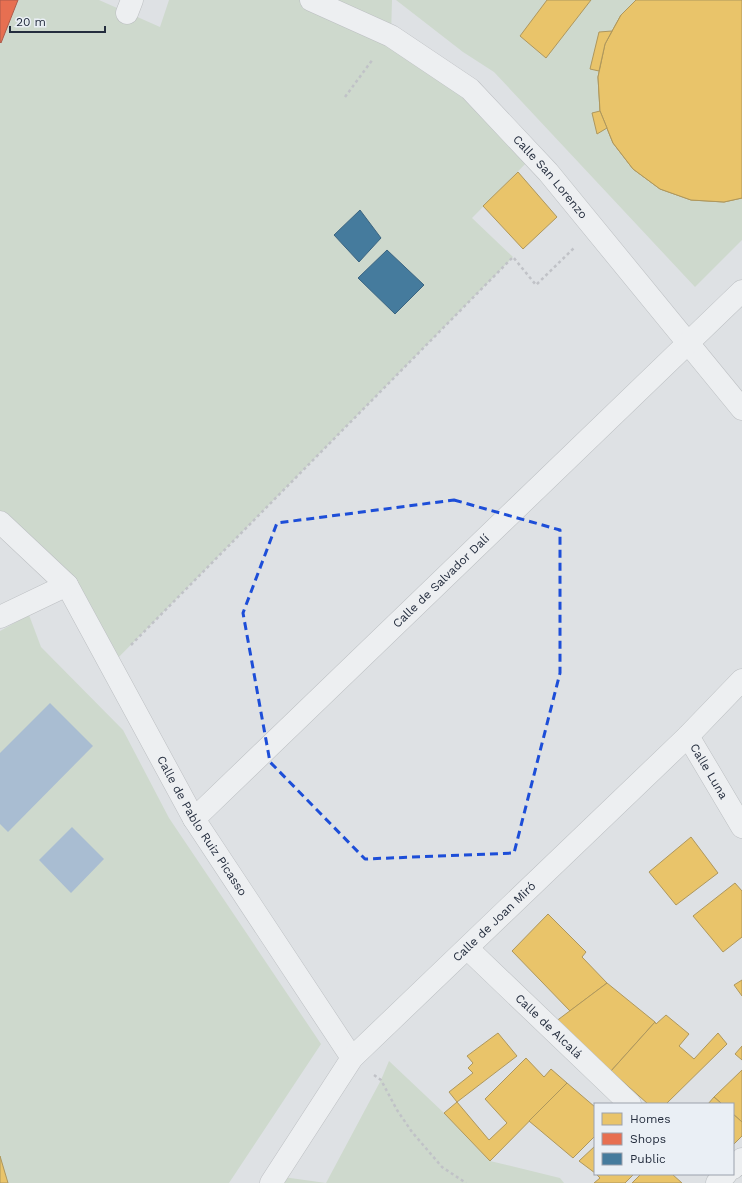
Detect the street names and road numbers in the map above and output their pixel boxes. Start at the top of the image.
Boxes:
street label: Calle San Lorenzo [510,132,590,222]
street label: Calle de Salvador Dalí [390,531,492,631]
street label: Calle Luna [687,741,731,802]
street label: Calle de Pablo Ruiz Picasso [154,753,250,898]
street label: Calle de Joan Miró [450,879,539,965]
street label: Calle de Alcalá [512,991,585,1061]

